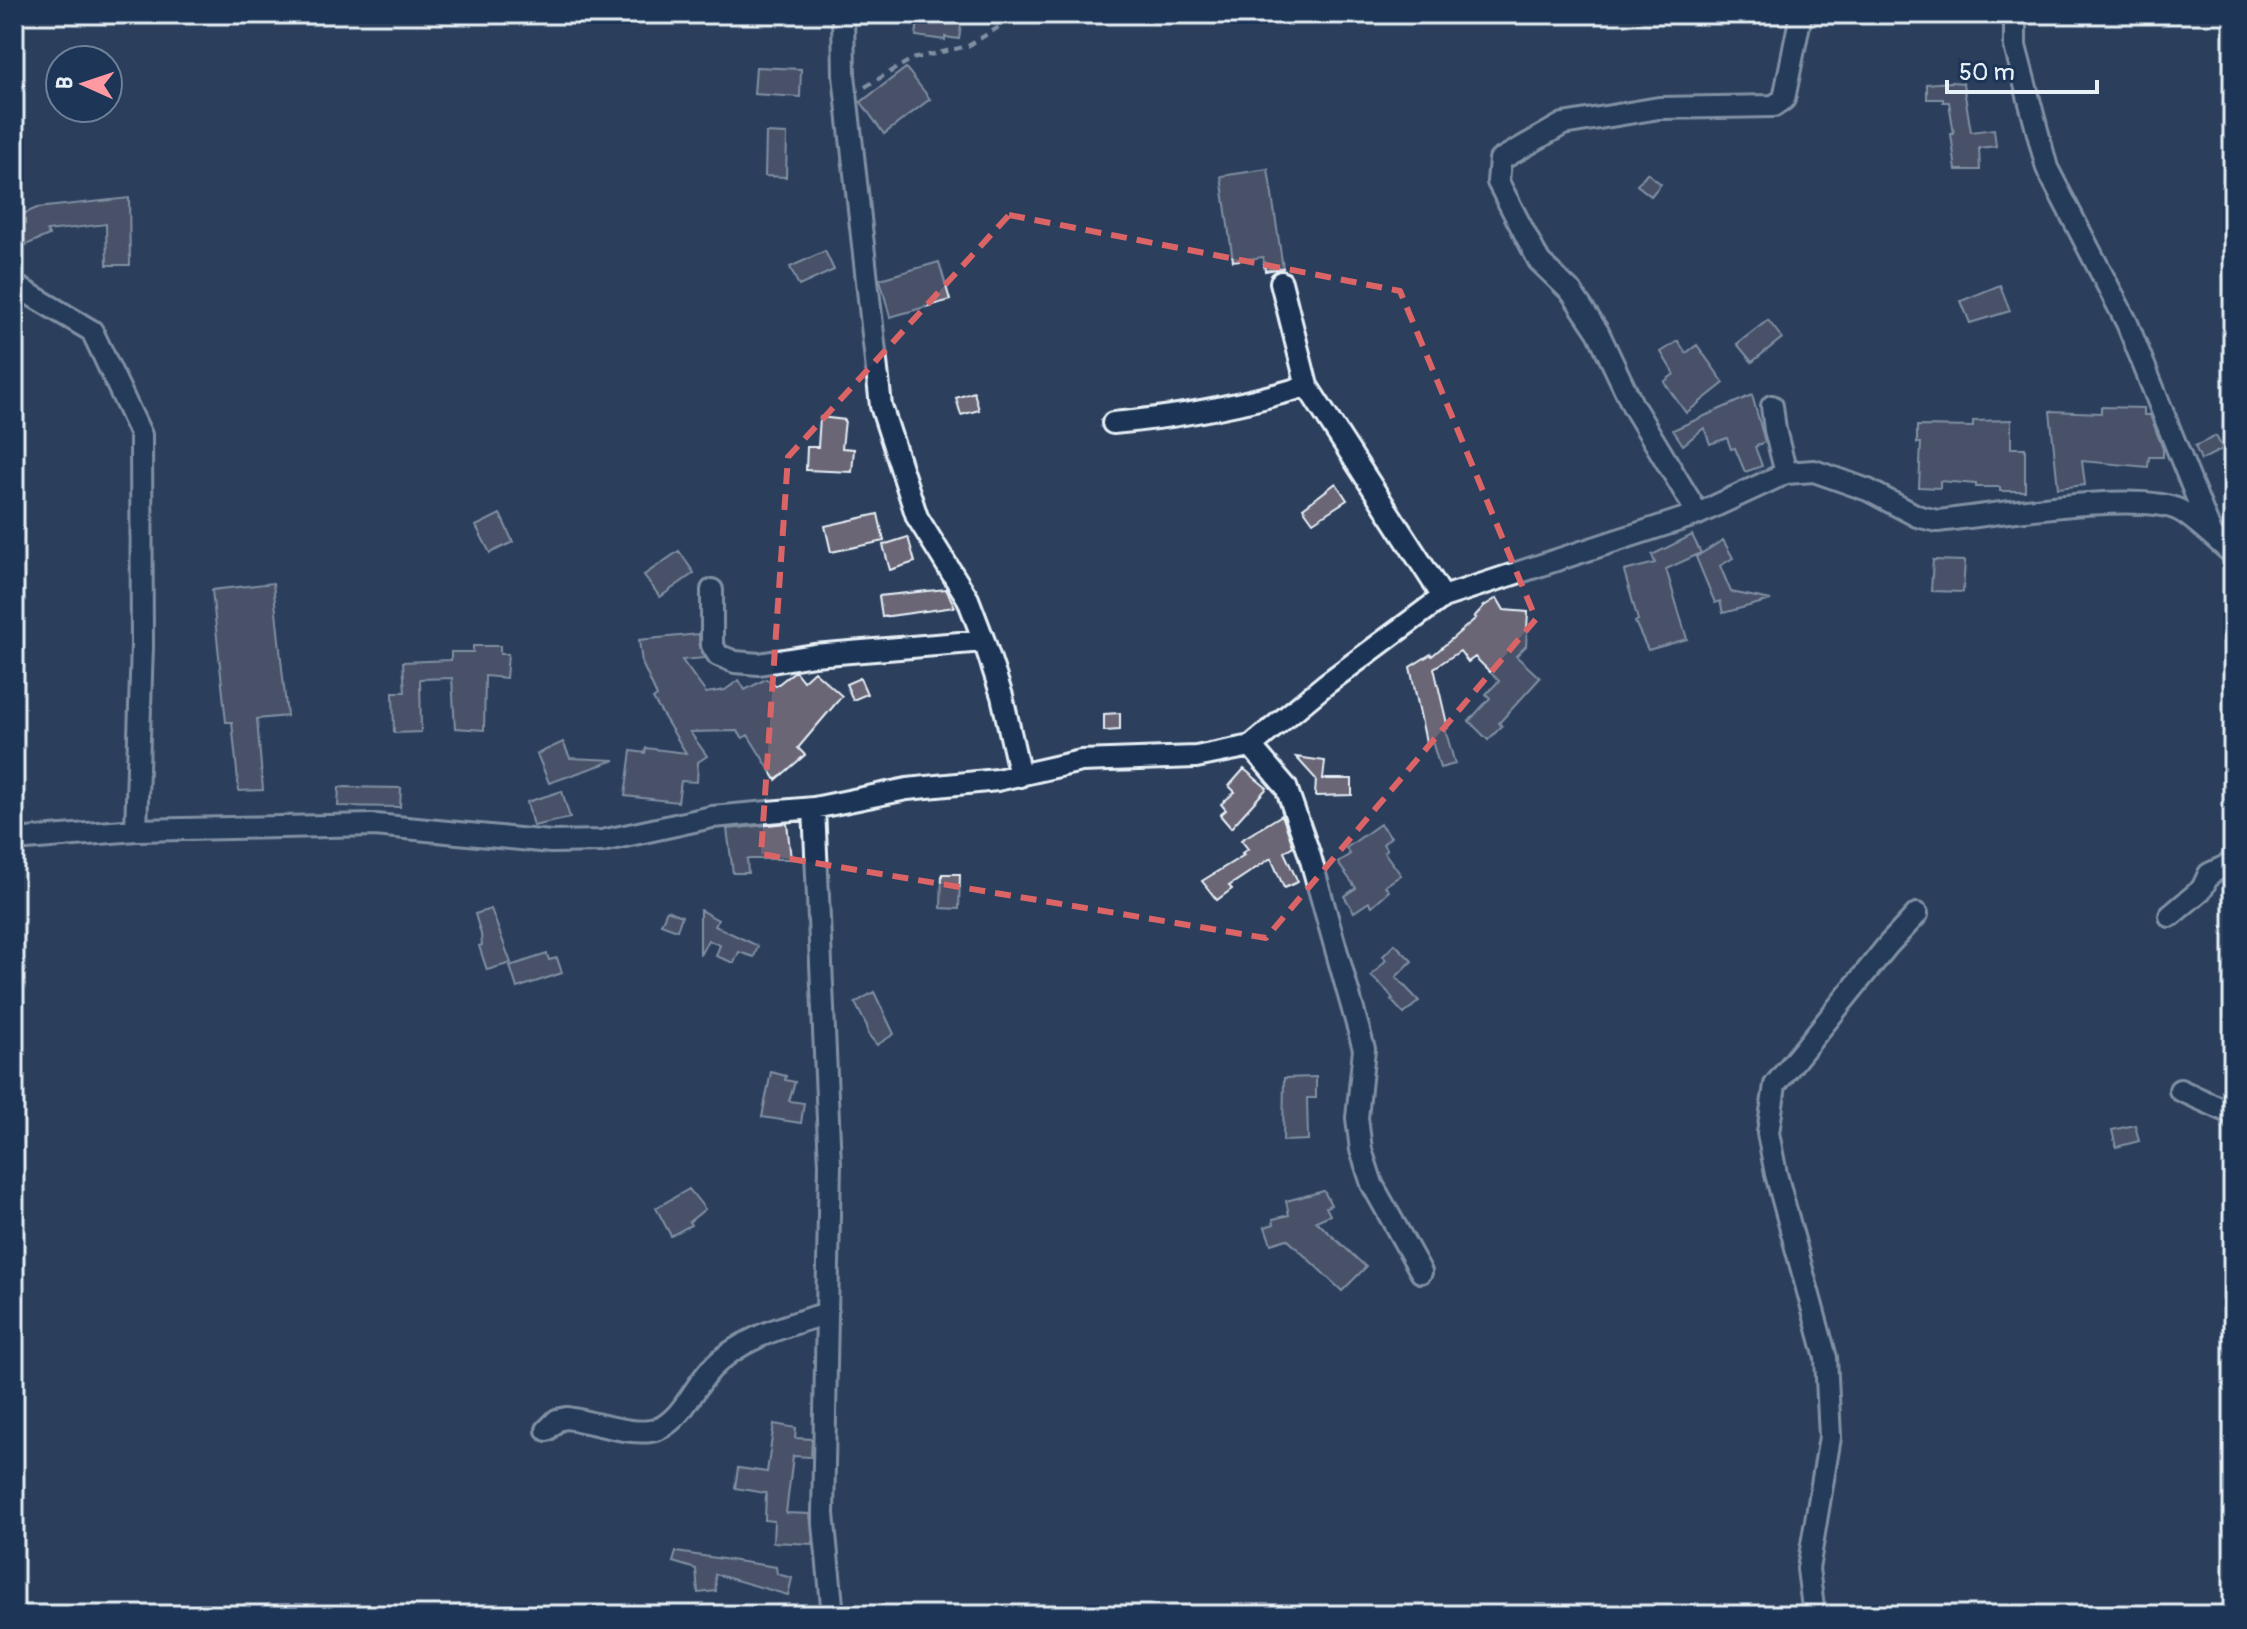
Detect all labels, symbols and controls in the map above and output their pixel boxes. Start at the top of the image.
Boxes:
north arrow [44,44,124,124]
scale bar [1947,44,2097,94]
text: 50 m [1959,58,2015,87]
text: B [51,76,79,90]

